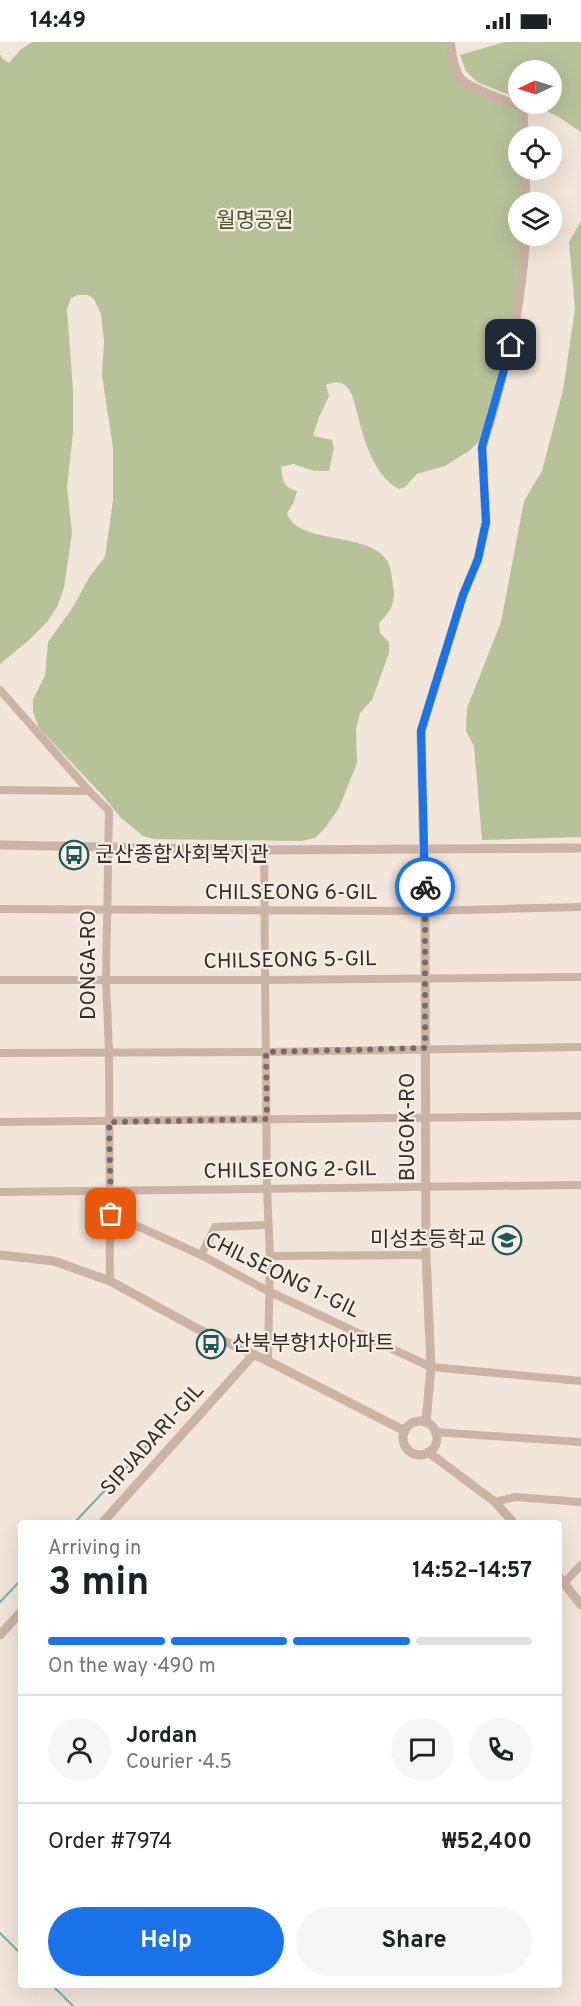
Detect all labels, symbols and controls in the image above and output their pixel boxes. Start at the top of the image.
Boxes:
text: 14:49 [30,8,86,35]
north arrow [508,60,562,114]
map controls [508,60,562,246]
button: locate [508,126,562,180]
button: layers [508,192,562,246]
park label: 월명공원 [216,208,294,235]
pin [485,319,536,370]
icon: home [494,328,527,361]
bus stop icon: 군산종합사회복지관 [58,839,90,871]
place label: 군산종합사회복지관 [95,842,269,869]
courier [395,857,455,917]
icon: bike [409,871,442,904]
street label: CHILSEONG 6-GIL [205,880,378,907]
street label: DONGA-RO [76,910,103,1020]
street label: CHILSEONG 5-GIL [203,946,377,976]
street label: BUGOK-RO [395,1073,422,1181]
street label: CHILSEONG 2-GIL [203,1156,377,1186]
pin [85,1188,136,1239]
icon: bag [94,1197,127,1230]
school or university icon: 미성초등학교 [491,1224,523,1256]
street label: CHILSEONG 1-GIL [200,1227,364,1325]
place label: 미성초등학교 [370,1227,486,1254]
bus stop icon: 산북부향1차아파트 [195,1328,227,1360]
place label: 산북부향1차아파트 [232,1331,394,1358]
street label: SIPJADARI-GIL [95,1378,211,1502]
text: Arriving in [48,1536,141,1562]
text: 14:52–14:57 [412,1558,532,1585]
text: 3 min [48,1560,149,1609]
text: On the way · 490 m [48,1654,216,1680]
button: person [48,1718,111,1781]
button: chat [391,1718,454,1781]
button: phone [469,1718,532,1781]
text: Jordan [126,1723,197,1750]
text: Courier · 4.5 [126,1750,232,1776]
text: Order #7974 [48,1829,172,1856]
text: ₩52,400 [442,1829,532,1856]
button: Help [48,1907,284,1976]
button: Share [296,1907,532,1976]

